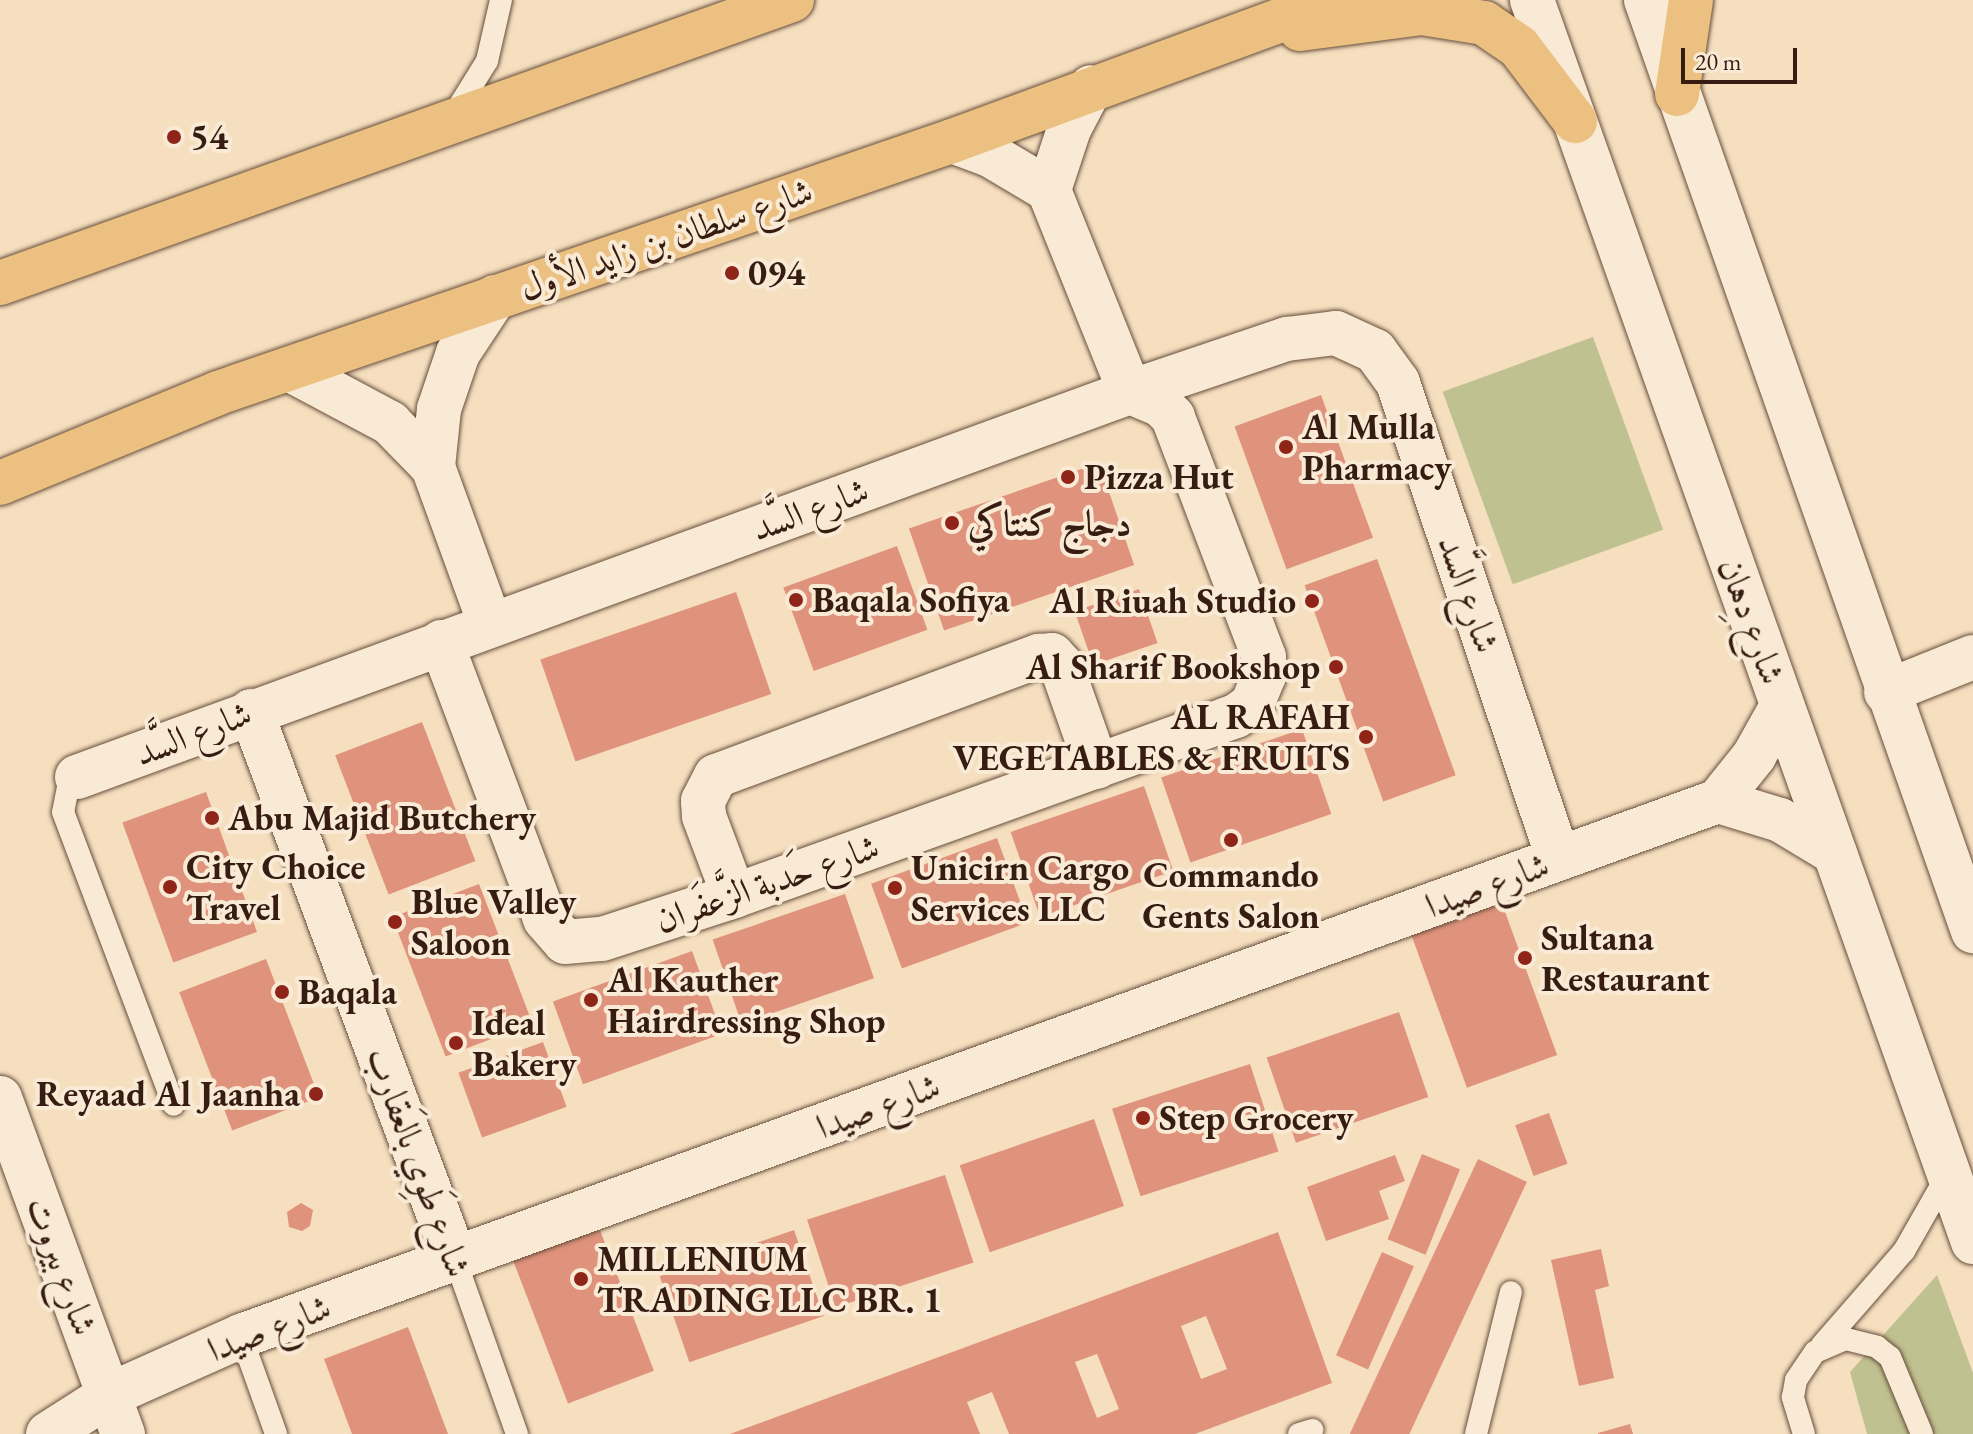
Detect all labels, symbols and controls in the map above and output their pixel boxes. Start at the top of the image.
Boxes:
scale bar [1685,32,1801,82]
text: 20 m [1695,46,1742,77]
place label: 54 [190,115,228,159]
marker: 54 [165,128,183,146]
street label: شارع سلطان بن زايد الأول [514,169,818,309]
place label: 094 [748,251,805,295]
marker: 094 [723,264,741,282]
place label: Al Mulla Pharmacy [1302,404,1451,489]
marker: Al Mulla Pharmacy [1277,438,1295,456]
place label: Pizza Hut [1084,455,1234,499]
street label: شارع السَّد [746,468,874,550]
marker: Pizza Hut [1059,468,1077,486]
place label: دجاج كنتاكي [968,501,1131,545]
marker: دجاج كنتاكي [943,514,961,532]
street label: شارع السَّد [1429,530,1509,658]
street label: شارع دِهان [1709,552,1795,690]
place label: Baqala Sofiya [812,578,1009,622]
place label: Al Riuah Studio [1049,579,1296,623]
marker: Baqala Sofiya [787,591,805,609]
marker: Al Riuah Studio [1303,592,1321,610]
place label: Al Sharif Bookshop [1026,645,1320,689]
marker: Al Sharif Bookshop [1327,658,1345,676]
street label: شارع السَّد [129,691,257,775]
place label: AL RAFAH VEGETABLES & FRUITS [953,694,1350,779]
marker: AL RAFAH VEGETABLES & FRUITS [1357,728,1375,746]
place label: Abu Majid Butchery [228,796,536,840]
marker: Abu Majid Butchery [203,809,221,827]
street label: شارع حَدبة الزَّعفَران [649,825,885,941]
marker: Commando Gents Salon [1222,831,1240,849]
street label: شارع صيدا [1419,843,1555,927]
place label: City Choice Travel [186,844,366,929]
place label: Unicirn Cargo Services LLC [911,845,1129,930]
place label: Commando Gents Salon [1142,852,1320,937]
marker: City Choice Travel [161,878,179,896]
place label: Blue Valley Saloon [411,879,576,964]
marker: Unicirn Cargo Services LLC [886,879,904,897]
marker: Blue Valley Saloon [386,913,404,931]
place label: Sultana Restaurant [1541,915,1709,1000]
marker: Sultana Restaurant [1516,949,1534,967]
place label: Al Kauther Hairdressing Shop [607,957,885,1042]
place label: Baqala [298,970,397,1014]
marker: Baqala [273,983,291,1001]
marker: Al Kauther Hairdressing Shop [582,991,600,1009]
place label: Ideal Bakery [472,1000,576,1085]
marker: Ideal Bakery [447,1034,465,1052]
street label: شارع طَوِي بالعَقارب [357,1041,481,1283]
street label: شارع صيدا [810,1064,946,1148]
place label: Reyaad Al Jaanha [36,1072,300,1116]
marker: Reyaad Al Jaanha [307,1085,325,1103]
place label: Step Grocery [1159,1096,1354,1140]
marker: Step Grocery [1134,1109,1152,1127]
street label: شارع بيروت [17,1191,107,1341]
place label: MILLENIUM TRADING LLC BR. 1 [597,1236,942,1321]
marker: MILLENIUM TRADING LLC BR. 1 [572,1270,590,1288]
street label: شارع صيدا [201,1285,337,1371]

